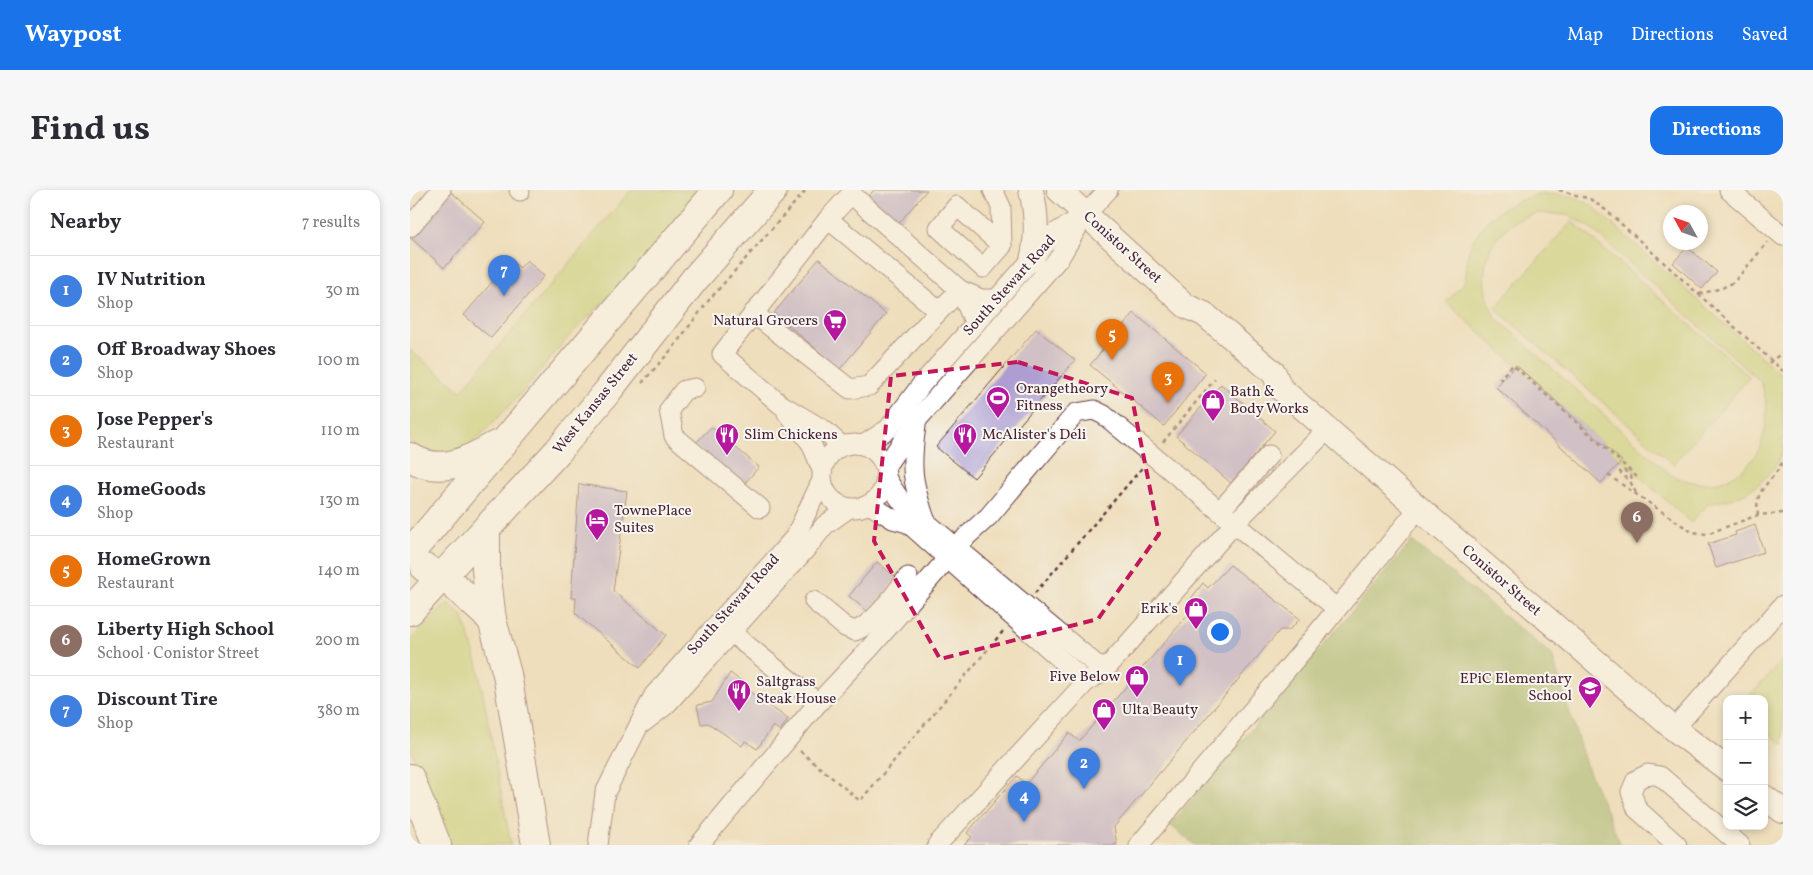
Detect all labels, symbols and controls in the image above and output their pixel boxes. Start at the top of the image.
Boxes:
text: Waypost [25,18,122,52]
text: Map [1567,23,1603,48]
text: Directions [1631,23,1714,48]
text: Saved [1742,23,1788,48]
text: Find us [30,106,150,154]
button: Directions [1650,106,1783,155]
north arrow [1663,205,1708,250]
street label: Conistor Street [1078,207,1166,289]
text: Nearby [50,208,121,237]
text: 7 results [302,212,360,234]
street label: South Stewart Road [959,231,1061,341]
pin: 7 [488,255,520,296]
text: IV Nutrition [97,267,206,293]
text: 1 [63,280,69,302]
text: 30 m [325,280,360,302]
text: Shop [97,293,133,315]
supermarket icon: Natural Grocers [822,308,848,342]
place label: Natural Grocers [713,311,818,332]
pin: 5 [1096,319,1128,360]
text: Off Broadway Shoes [97,337,276,363]
street label: West Kansas Street [549,349,643,459]
text: 2 [62,350,70,372]
text: 100 m [317,350,360,372]
pin: 3 [1152,362,1184,403]
text: Shop [97,363,133,385]
place label: Orangetheory Fitness [1016,379,1108,417]
place label: Bath & Body Works [1230,382,1309,420]
sports icon: Orangetheory Fitness [985,385,1011,419]
shop icon: Bath & Body Works [1200,388,1226,422]
text: Jose Pepper's [97,407,213,433]
text: 3 [62,420,70,442]
text: 110 m [321,420,360,442]
restaurant icon: Slim Chickens [714,422,740,456]
restaurant icon: McAlister's Deli [952,422,978,456]
place label: Slim Chickens [744,425,838,446]
place label: McAlister's Deli [982,425,1086,446]
text: Restaurant [97,433,175,455]
text: HomeGoods [97,477,206,503]
text: 4 [61,490,71,512]
text: 130 m [319,490,360,512]
place label: TownePlace Suites [614,501,692,539]
pin: 6 [1621,502,1653,543]
text: Shop [97,503,133,525]
hotel icon: TownePlace Suites [584,507,610,541]
street label: Conistor Street [1457,540,1545,622]
text: HomeGrown [97,547,211,573]
street label: South Stewart Road [683,550,785,660]
text: 5 [62,560,70,582]
text: 140 m [318,560,360,582]
text: Restaurant [97,573,175,595]
shop icon: Erik's [1183,596,1209,630]
place label: Erik's [1141,599,1178,620]
text: Liberty High School [97,617,274,643]
your location [1207,619,1233,645]
text: 6 [62,630,70,652]
text: 200 m [315,630,360,652]
text: School · Conistor Street [97,643,259,665]
pin: 1 [1164,645,1196,686]
shop icon: Five Below [1124,664,1150,698]
place label: Five Below [1049,667,1120,688]
place label: EPiC Elementary School [1460,669,1572,707]
place label: Saltgrass Steak House [756,672,836,710]
school or university icon: EPiC Elementary School [1577,675,1603,709]
restaurant icon: Saltgrass Steak House [726,678,752,712]
text: Discount Tire [97,687,218,713]
map controls [1723,695,1768,830]
button: + [1723,695,1768,740]
shop icon: Ulta Beauty [1091,697,1117,731]
text: 7 [62,700,70,722]
text: 380 m [317,700,360,722]
place label: Ulta Beauty [1122,700,1198,721]
text: Shop [97,713,133,735]
button: − [1723,740,1768,785]
pin: 2 [1068,748,1100,789]
pin: 4 [1008,781,1040,822]
button: layers [1723,785,1768,830]

